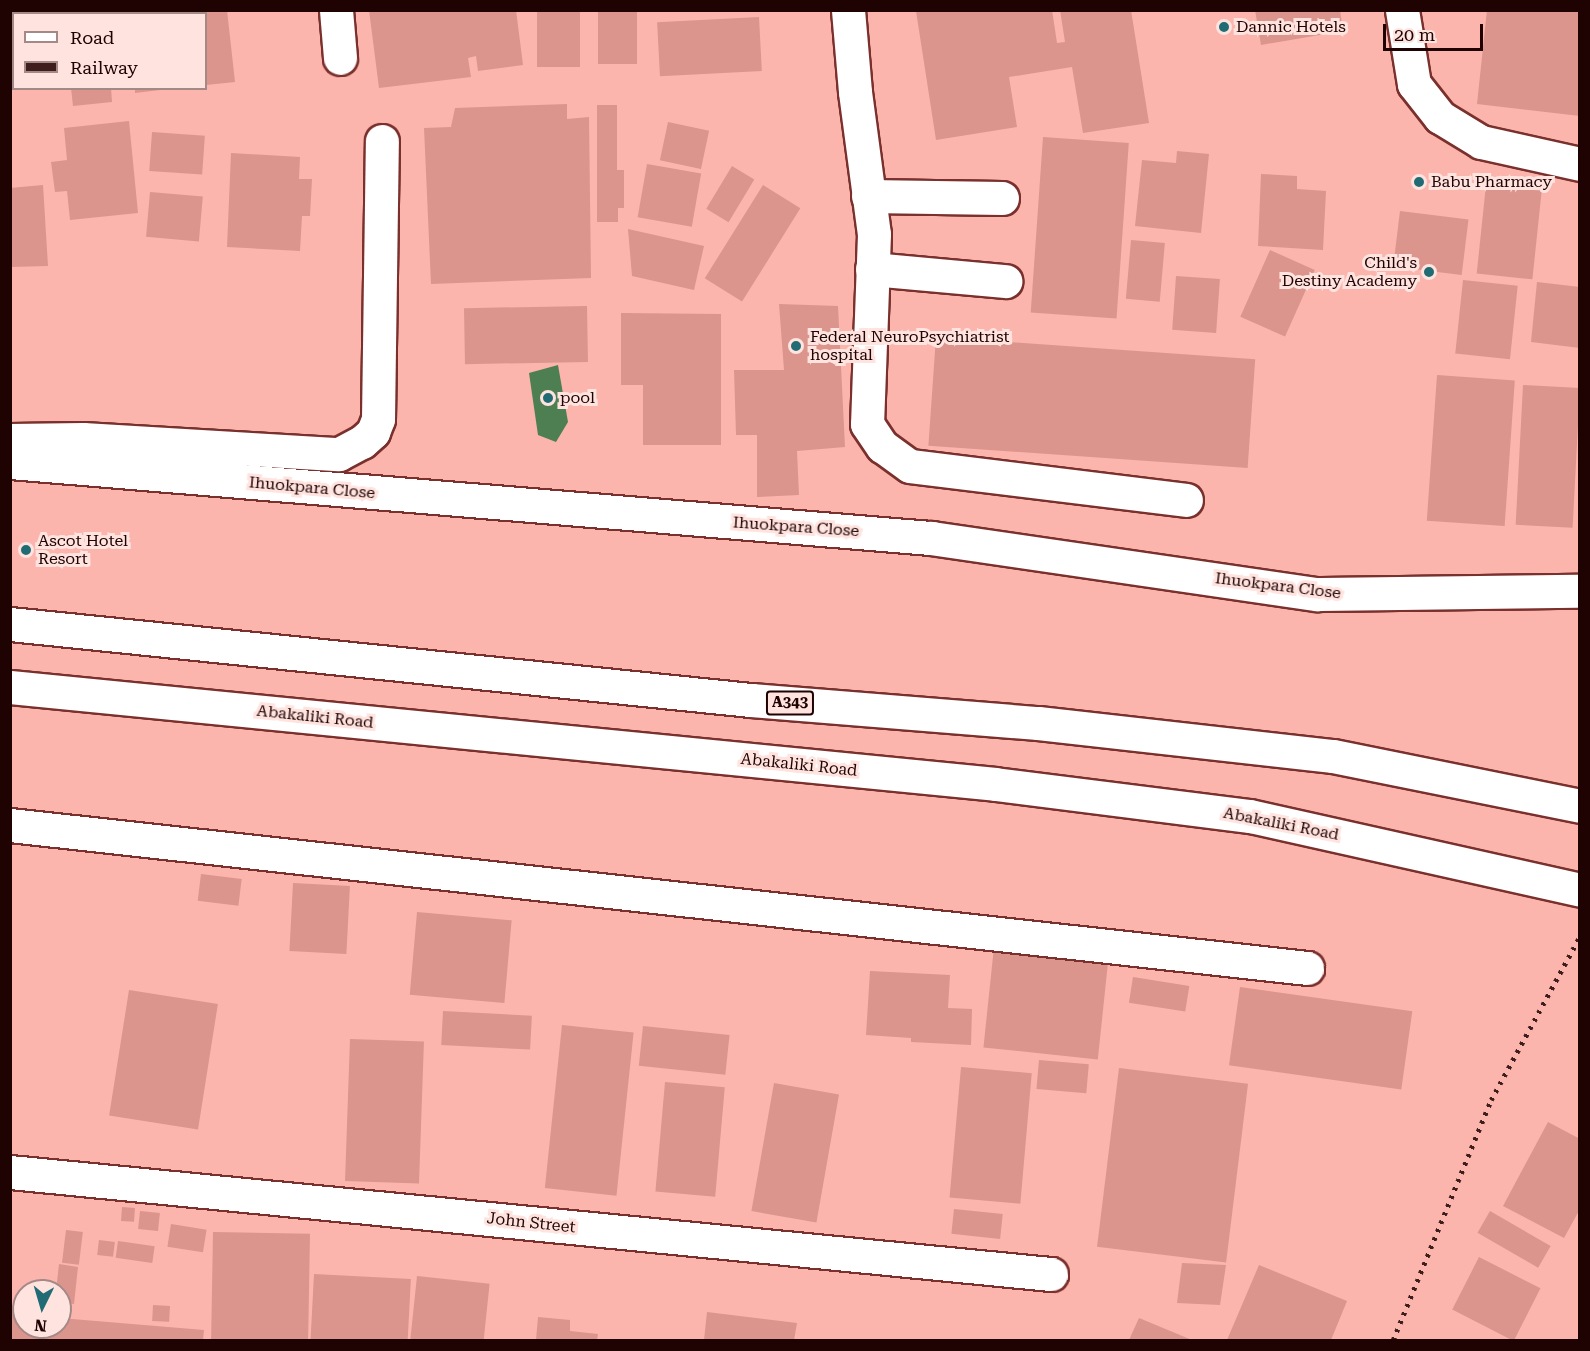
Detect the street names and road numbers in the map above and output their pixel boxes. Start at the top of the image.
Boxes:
street label: Ihuokpara Close [248,473,376,503]
street label: Ihuokpara Close [732,513,860,541]
street label: Ihuokpara Close [1214,569,1342,603]
road number: A343 [764,691,816,715]
street label: Abakaliki Road [256,701,374,733]
street label: Abakaliki Road [740,749,858,781]
street label: Abakaliki Road [1222,803,1340,845]
street label: John Street [486,1209,576,1237]

